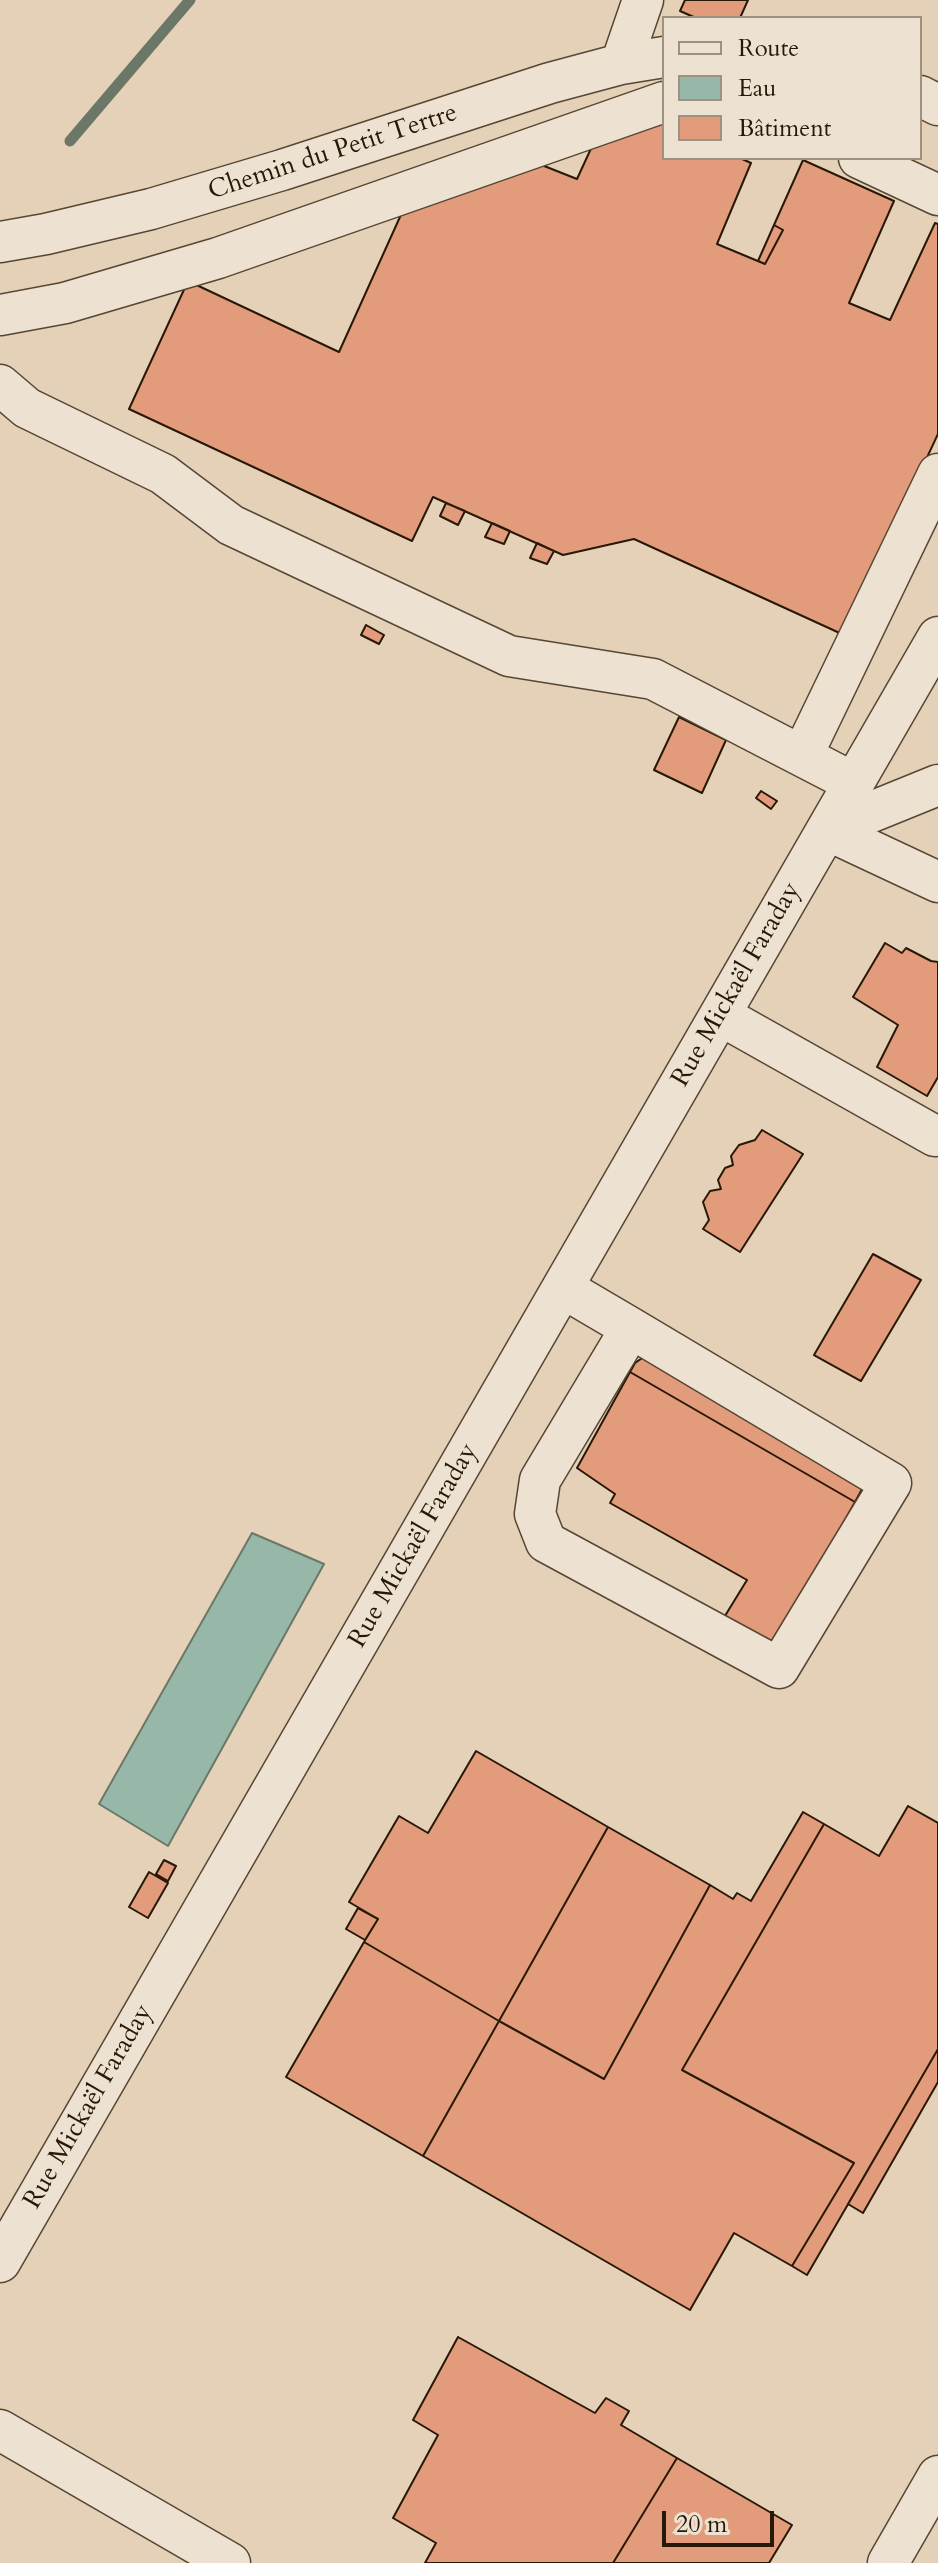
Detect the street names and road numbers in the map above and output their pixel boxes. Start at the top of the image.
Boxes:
street label: Chemin du Petit Tertre [205,98,461,208]
street label: Rue Mickaël Faraday [666,877,808,1093]
street label: Rue Mickaël Faraday [343,1438,485,1654]
street label: Rue Mickaël Faraday [18,1999,160,2215]

